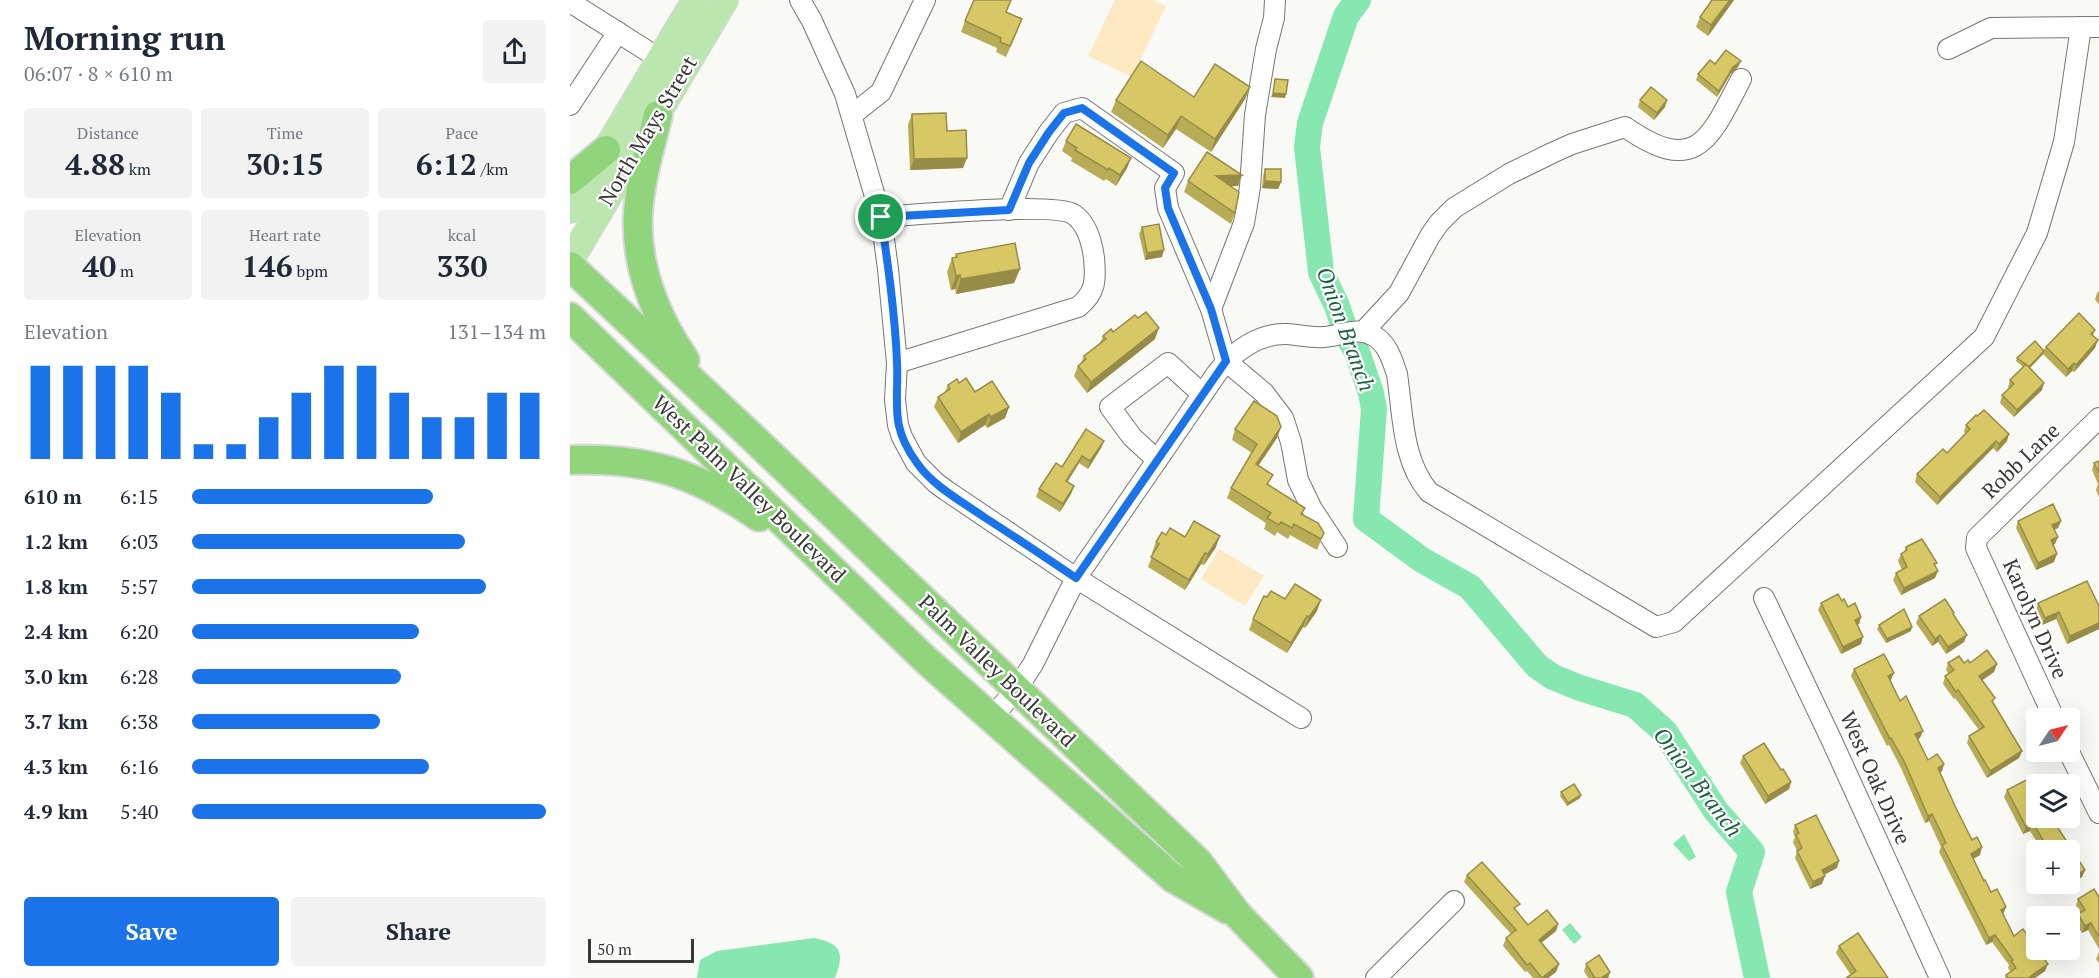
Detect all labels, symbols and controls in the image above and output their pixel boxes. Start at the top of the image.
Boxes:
text: Morning run [24,16,226,59]
button: share [483,20,546,83]
street label: North Mays Street [591,50,703,211]
text: 06:07 · 8 × 610 m [24,60,173,87]
text: Distance [77,122,139,144]
text: Time [267,122,303,144]
text: Pace [446,122,478,144]
text: 4.88 [65,144,125,184]
text: 30:15 [246,144,324,184]
text: 6:12 [416,144,477,184]
text: km [125,158,151,180]
text: /km [477,158,508,180]
pin [855,191,906,242]
icon: arrive [864,200,897,233]
text: Elevation [74,224,142,246]
text: Heart rate [249,224,321,246]
text: kcal [448,224,476,246]
text: 40 [82,246,116,286]
text: 146 [242,246,293,286]
text: 330 [437,246,487,286]
text: m [116,260,134,282]
text: bpm [293,260,328,282]
water label: Onion Branch [1311,263,1382,395]
text: Elevation [24,318,108,345]
text: 131–134 m [447,318,546,345]
street label: West Palm Valley Boulevard [647,388,853,588]
street label: Robb Lane [1975,416,2065,504]
text: 610 m [24,483,82,510]
text: 6:15 [120,483,159,510]
text: 1.2 km [24,528,88,555]
text: 6:03 [120,528,159,555]
street label: Karolyn Drive [1997,554,2075,683]
text: 1.8 km [24,573,88,600]
text: 5:57 [120,573,159,600]
street label: Palm Valley Boulevard [913,588,1082,753]
text: 2.4 km [24,618,88,645]
text: 6:20 [120,618,159,645]
text: 3.0 km [24,663,88,690]
text: 6:28 [120,663,159,690]
street label: West Oak Drive [1834,707,1918,849]
text: 3.7 km [24,708,88,735]
text: 6:38 [120,708,159,735]
north arrow [2026,708,2080,762]
map controls [2026,708,2080,960]
water label: Onion Branch [1648,721,1749,843]
text: 4.3 km [24,753,88,780]
text: 6:16 [120,753,159,780]
button: layers [2026,774,2080,828]
text: 4.9 km [24,798,88,825]
text: 5:40 [120,798,159,825]
button: + [2026,840,2080,894]
button: Save [24,897,279,966]
button: Share [291,897,546,966]
button: − [2026,906,2080,960]
scale bar [588,936,694,964]
text: 50 m [597,938,632,960]

